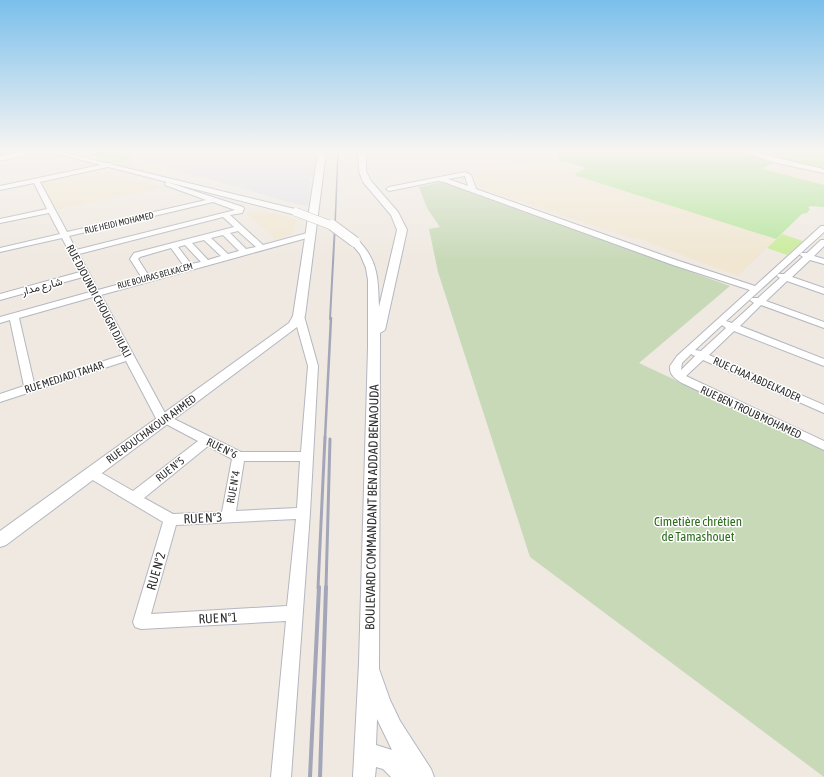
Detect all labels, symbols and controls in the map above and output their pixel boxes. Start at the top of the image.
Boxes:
street label: RUE HEIDI MOHAMED [83,210,155,236]
street label: RUE DJOUNDI CHOUGRI DJILALI [64,242,134,360]
street label: RUE BOURAS BELKACEM [116,261,194,291]
street label: شارع مدار [19,275,65,299]
street label: RUE CHAA ABDELKADER [711,354,803,404]
street label: RUE MEDJADI TAHAR [23,358,106,395]
street label: BOULEVARD COMMANDANT BEN ADDAD BENAOUDA [362,383,382,630]
street label: RUE BEN TROUB MOHAMED [699,383,803,441]
street label: RUE BOUCHAKOUR AHMED [104,392,198,466]
street label: RUE N°6 [205,435,239,461]
street label: RUE N°5 [153,454,187,484]
street label: RUE N°4 [224,470,242,504]
street label: RUE N°3 [183,509,223,527]
park label: Cimetière chrétien de Tamashouet [654,514,742,544]
street label: RUE N°2 [143,550,169,592]
street label: RUE N°1 [198,609,238,627]

